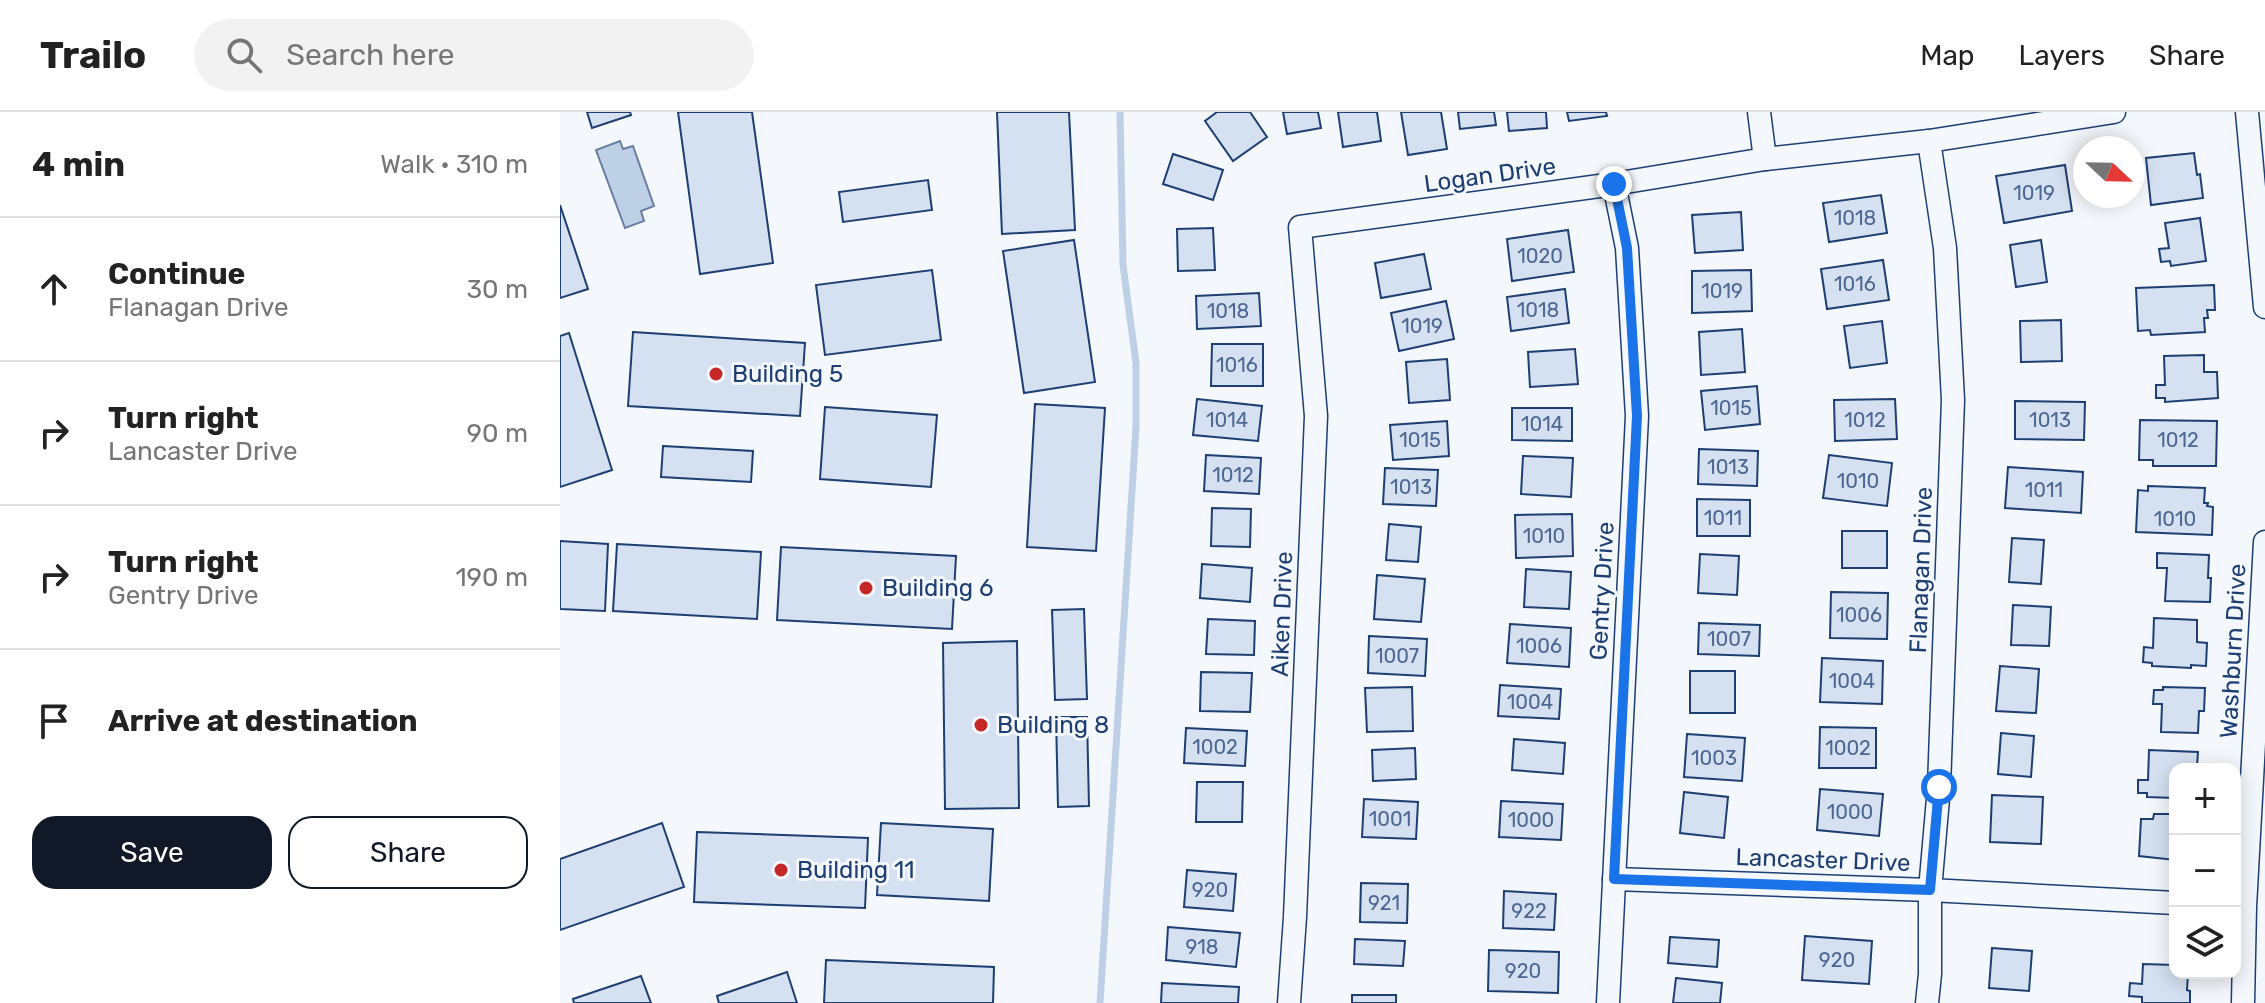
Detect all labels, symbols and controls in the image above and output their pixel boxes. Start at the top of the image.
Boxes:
search box [194,19,754,91]
text: Trailo [40,32,146,78]
icon: search [222,33,266,77]
text: Search here [286,37,455,73]
text: Map [1920,39,1975,72]
text: Layers [2019,39,2105,72]
text: Share [2149,39,2225,72]
north arrow [2073,136,2145,208]
text: 4 min [32,144,125,185]
text: Walk · 310 m [380,149,528,180]
street label: Logan Drive [1422,152,1558,198]
route end [1596,166,1632,202]
house number: 1019 [2013,181,2055,205]
house number: 1018 [1834,206,1876,230]
house number: 1020 [1517,244,1563,268]
text: Continue [108,256,245,292]
icon: ahead [32,267,76,311]
house number: 1016 [1834,272,1876,296]
text: 30 m [466,274,528,305]
house number: 1019 [1701,279,1743,303]
text: Flanagan Drive [108,292,289,323]
house number: 1018 [1517,298,1559,322]
house number: 1018 [1207,299,1249,323]
house number: 1019 [1401,314,1443,338]
house number: 1016 [1216,353,1258,377]
place label: Building 5 [732,360,843,388]
marker: Building 5 [707,365,725,383]
house number: 1015 [1710,396,1752,420]
text: Turn right [108,400,259,436]
house number: 1014 [1206,408,1248,432]
house number: 1012 [1844,408,1886,432]
house number: 1013 [2029,408,2071,432]
icon: right [32,411,76,455]
house number: 1014 [1521,412,1563,436]
text: 90 m [467,418,528,449]
house number: 1015 [1399,428,1441,452]
house number: 1012 [2157,428,2199,452]
text: Lancaster Drive [108,436,298,467]
house number: 1013 [1707,455,1749,479]
house number: 1012 [1212,463,1254,487]
house number: 1010 [1837,469,1879,493]
house number: 1013 [1390,475,1432,499]
house number: 1011 [2025,478,2063,502]
street label: Flanagan Drive [1904,486,1938,654]
house number: 1011 [1704,506,1742,530]
house number: 1010 [2154,507,2196,531]
street label: Gentry Drive [1584,521,1620,661]
house number: 1010 [1523,524,1565,548]
text: Turn right [108,544,259,580]
street label: Aiken Drive [1266,551,1298,677]
icon: right [32,555,76,599]
text: 190 m [455,562,528,593]
street label: Washburn Drive [2214,563,2252,739]
place label: Building 6 [882,574,993,602]
marker: Building 6 [857,579,875,597]
text: Gentry Drive [108,580,258,611]
house number: 1006 [1836,603,1882,627]
house number: 1007 [1707,627,1751,651]
house number: 1006 [1516,634,1562,658]
house number: 1007 [1375,644,1419,668]
house number: 1004 [1829,669,1875,693]
house number: 1004 [1507,690,1553,714]
icon: arrive [32,699,76,743]
text: Arrive at destination [108,703,418,739]
place label: Building 8 [997,711,1109,739]
marker: Building 8 [972,716,990,734]
house number: 1002 [1192,735,1238,759]
house number: 1002 [1825,736,1871,760]
house number: 1003 [1691,746,1737,770]
map controls [2169,763,2241,979]
button: + [2169,763,2241,835]
route start [1921,769,1957,805]
house number: 1000 [1827,800,1873,824]
house number: 1001 [1369,807,1411,831]
house number: 1000 [1508,808,1554,832]
button: Save [32,816,272,889]
button: Share [288,816,528,889]
button: − [2169,835,2241,907]
street label: Lancaster Drive [1735,843,1911,877]
place label: Building 11 [797,856,915,884]
marker: Building 11 [772,861,790,879]
house number: 920 [1192,878,1228,902]
house number: 921 [1368,891,1400,915]
house number: 922 [1511,899,1547,923]
button: layers [2169,907,2241,979]
house number: 918 [1185,935,1219,959]
house number: 920 [1819,948,1855,972]
house number: 920 [1505,959,1541,983]

